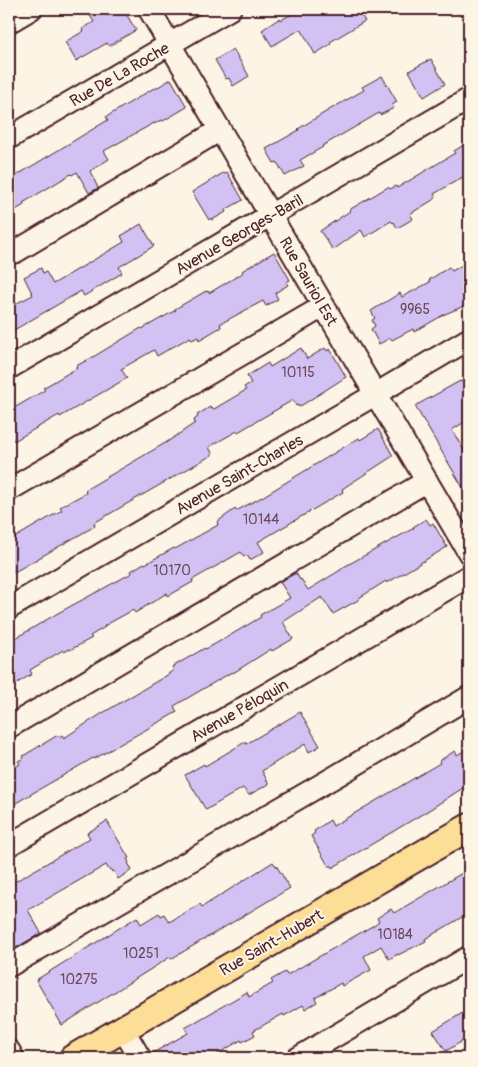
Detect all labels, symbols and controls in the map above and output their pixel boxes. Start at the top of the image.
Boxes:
street label: Rue De La Roche [66,38,173,111]
street label: Avenue Georges-Baril [172,190,307,280]
street label: Rue Sauriol Est [275,233,342,330]
house number: 9965 [400,301,430,318]
house number: 10115 [281,364,315,381]
street label: Avenue Saint-Charles [172,430,307,519]
house number: 10144 [243,511,279,528]
house number: 10170 [153,562,191,579]
street label: Avenue Péloquin [187,675,292,747]
street label: Rue Saint-Hubert [216,905,327,981]
house number: 10184 [377,926,413,943]
house number: 10251 [123,945,159,962]
house number: 10275 [60,971,98,988]

